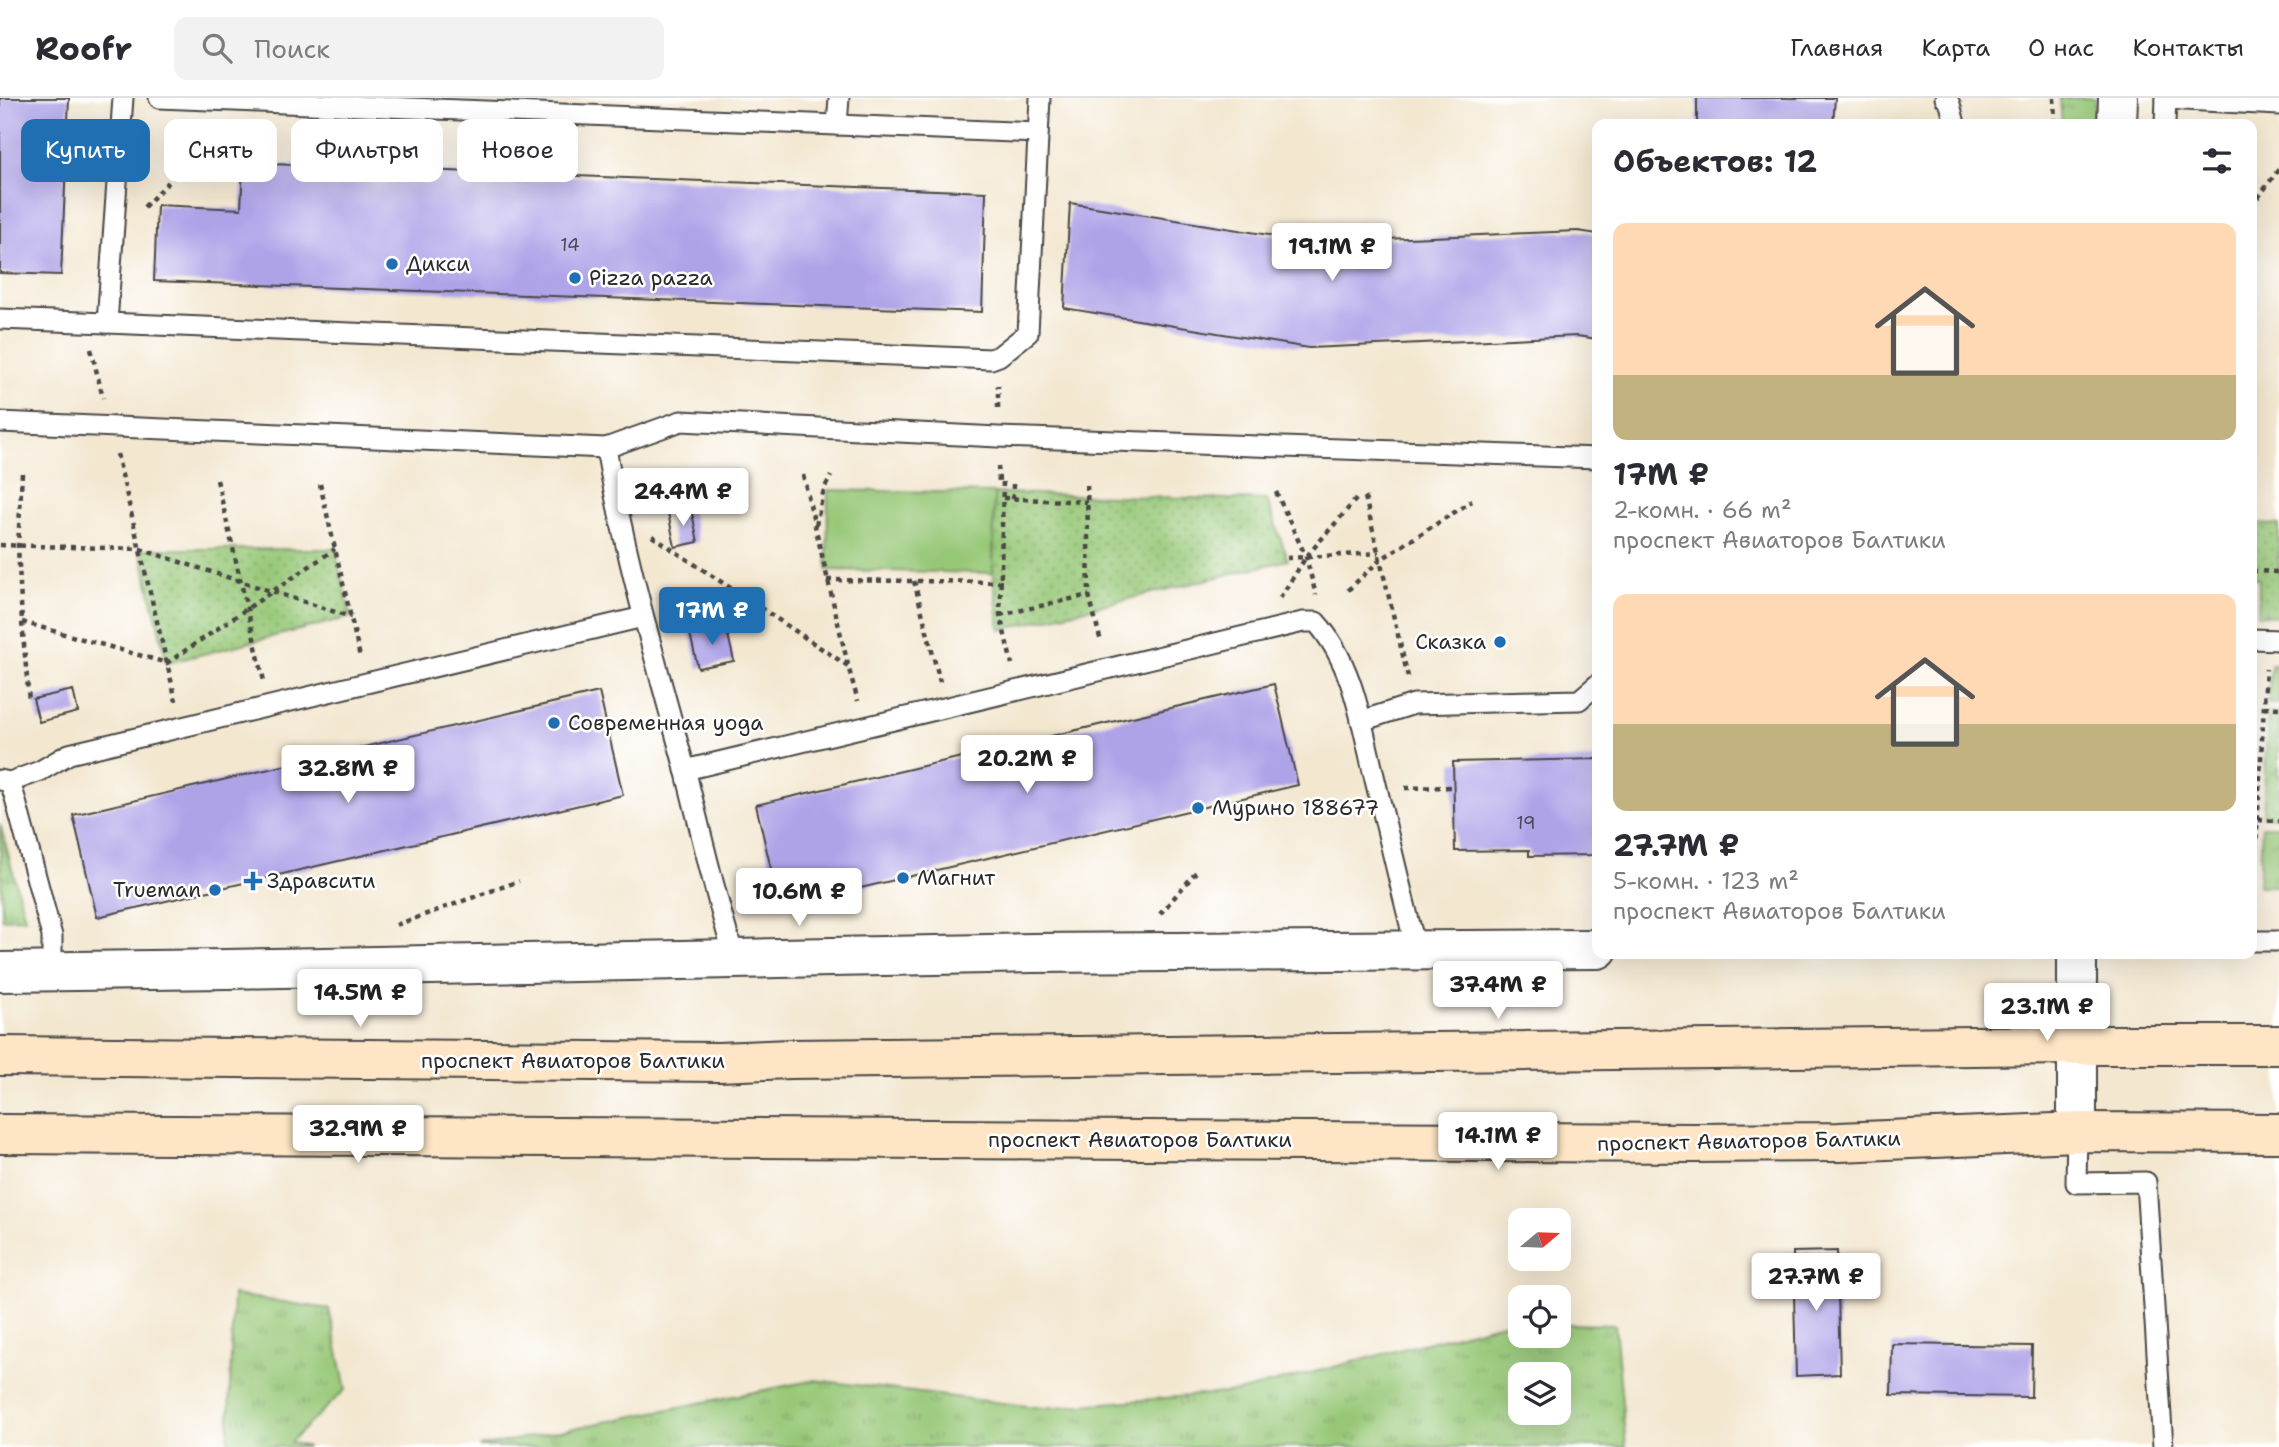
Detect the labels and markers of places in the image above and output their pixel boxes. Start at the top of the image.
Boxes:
pin: 19.1M ₽ [1267,223,1397,283]
place label: Дикси [406,250,470,278]
marker: Дикси [384,256,400,272]
place label: Pizza pazza [589,264,713,292]
marker: Pizza pazza [567,270,583,286]
pin: 24.4M ₽ [618,468,748,528]
pin: 17M ₽ [663,588,761,647]
place label: Сказка [1415,628,1486,656]
marker: Сказка [1492,634,1508,650]
place label: Современная yoga [568,709,763,737]
marker: Современная yoga [546,715,562,731]
pin: 20.2M ₽ [962,736,1092,795]
pin: 32.8M ₽ [283,746,413,805]
place label: Мурино 188677 [1212,794,1379,822]
marker: Мурино 188677 [1190,800,1206,816]
place label: Магнит [917,864,996,892]
place label: Здравсити [267,867,376,895]
pin: 10.6M ₽ [734,868,864,928]
marker: Магнит [895,870,911,886]
marker: Здравсити [245,873,261,889]
place label: Trueman [113,876,201,904]
marker: Trueman [207,882,223,898]
pin: 37.4M ₽ [1433,962,1563,1021]
pin: 14.5M ₽ [295,970,425,1029]
pin: 23.1M ₽ [1982,984,2112,1043]
pin: 32.9M ₽ [293,1105,423,1165]
pin: 14.1M ₽ [1433,1112,1563,1172]
pin: 27.7M ₽ [1751,1254,1881,1313]

